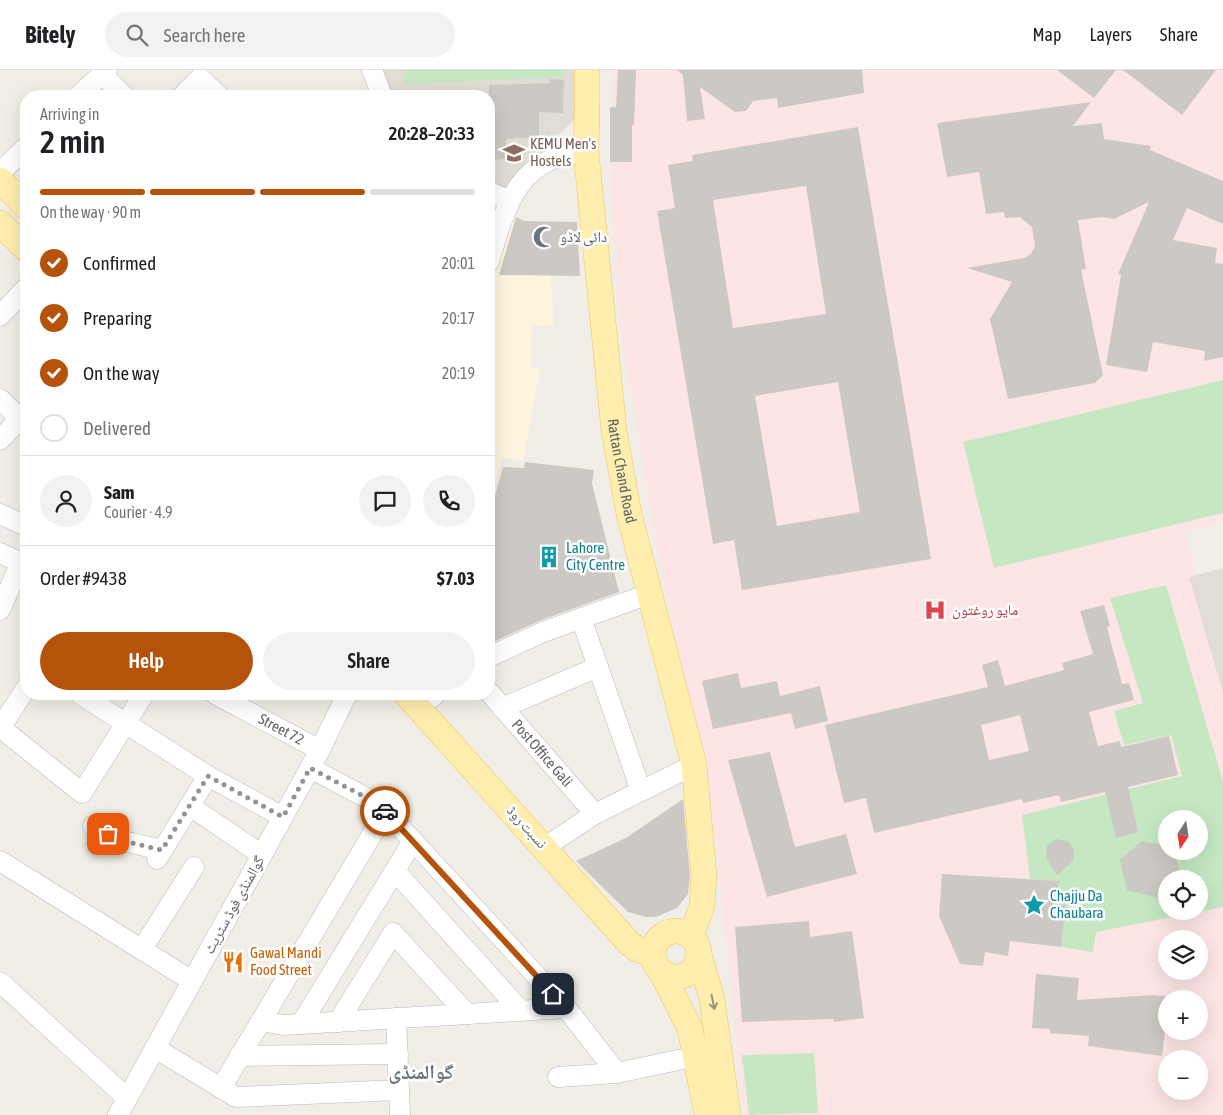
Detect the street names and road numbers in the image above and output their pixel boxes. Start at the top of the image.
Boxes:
street label: Rattan Chand Road [605,418,640,525]
street label: Street 72 [256,710,307,748]
street label: Post Office Gali [509,716,576,790]
street label: نسبت روڈ [503,802,551,852]
street label: گوالمنڈی فوڈ سٹریٹ [200,853,269,958]

